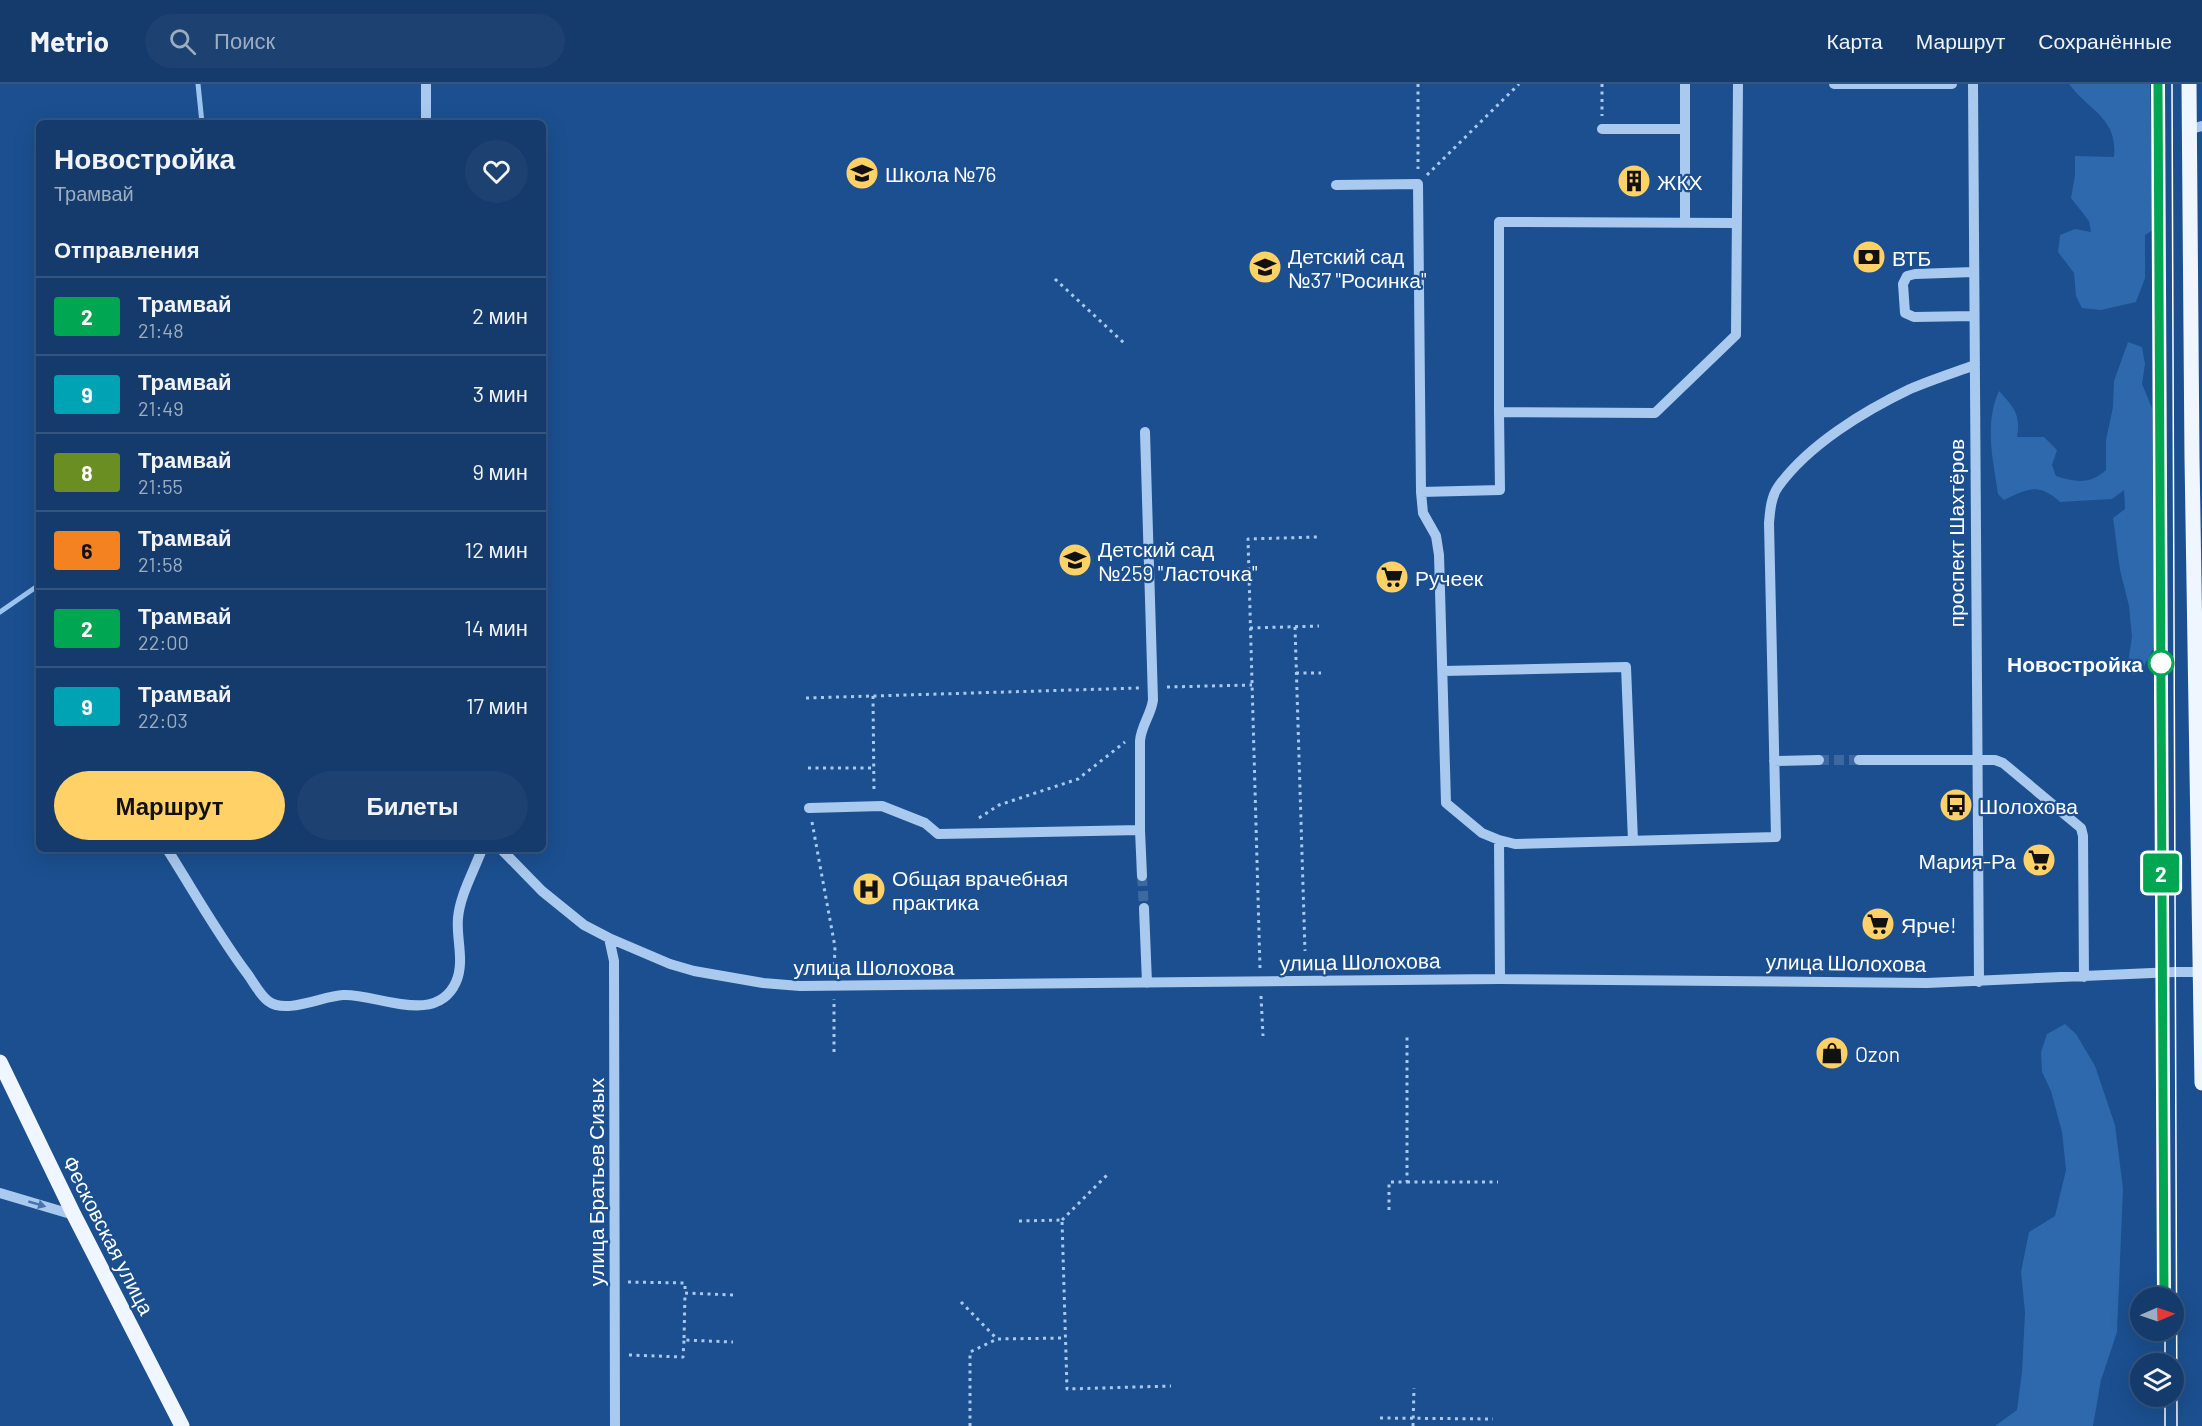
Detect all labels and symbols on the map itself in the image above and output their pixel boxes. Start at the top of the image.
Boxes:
school or university icon: Школа №76 [844,155,880,191]
place label: Школа №76 [885,161,996,186]
building icon: ЖКХ [1616,163,1652,199]
place label: ЖКХ [1657,169,1703,194]
bank icon: ВТБ [1851,239,1887,275]
place label: Детский сад №37 "Росинка" [1288,243,1426,292]
place label: ВТБ [1892,245,1931,270]
school or university icon: Детский сад №37 "Росинка" [1247,249,1283,285]
street label: проспект Шахтёров [1943,439,1968,627]
place label: Детский сад №259 "Ласточка" [1098,536,1258,585]
school or university icon: Детский сад №259 "Ласточка" [1057,542,1093,578]
supermarket icon: Ручеек [1374,559,1410,595]
place label: Ручеек [1415,565,1484,590]
marker: Новостройка [2148,650,2174,676]
place label: Новостройка [2007,651,2143,676]
bus stop icon: Шолохова [1938,787,1974,823]
place label: Шолохова [1979,793,2078,818]
supermarket icon: Мария-Ра [2021,842,2057,878]
place label: Мария-Ра [1919,848,2016,873]
line badge: 2 [2142,854,2180,892]
place label: Общая врачебная практика [892,865,1068,914]
hospital icon: Общая врачебная практика [851,871,887,907]
supermarket icon: Ярче! [1860,906,1896,942]
place label: Ярче! [1901,912,1957,937]
street label: улица Шолохова [1279,947,1441,975]
street label: улица Шолохова [1765,948,1927,976]
street label: улица Шолохова [794,954,955,979]
shop icon: Ozon [1814,1035,1850,1071]
place label: Ozon [1855,1041,1900,1066]
street label: улица Братьев Сизых [583,1077,608,1286]
street label: Фесковская улица [58,1151,160,1319]
one-way arrow [28,1200,46,1209]
north arrow [2130,1287,2184,1341]

